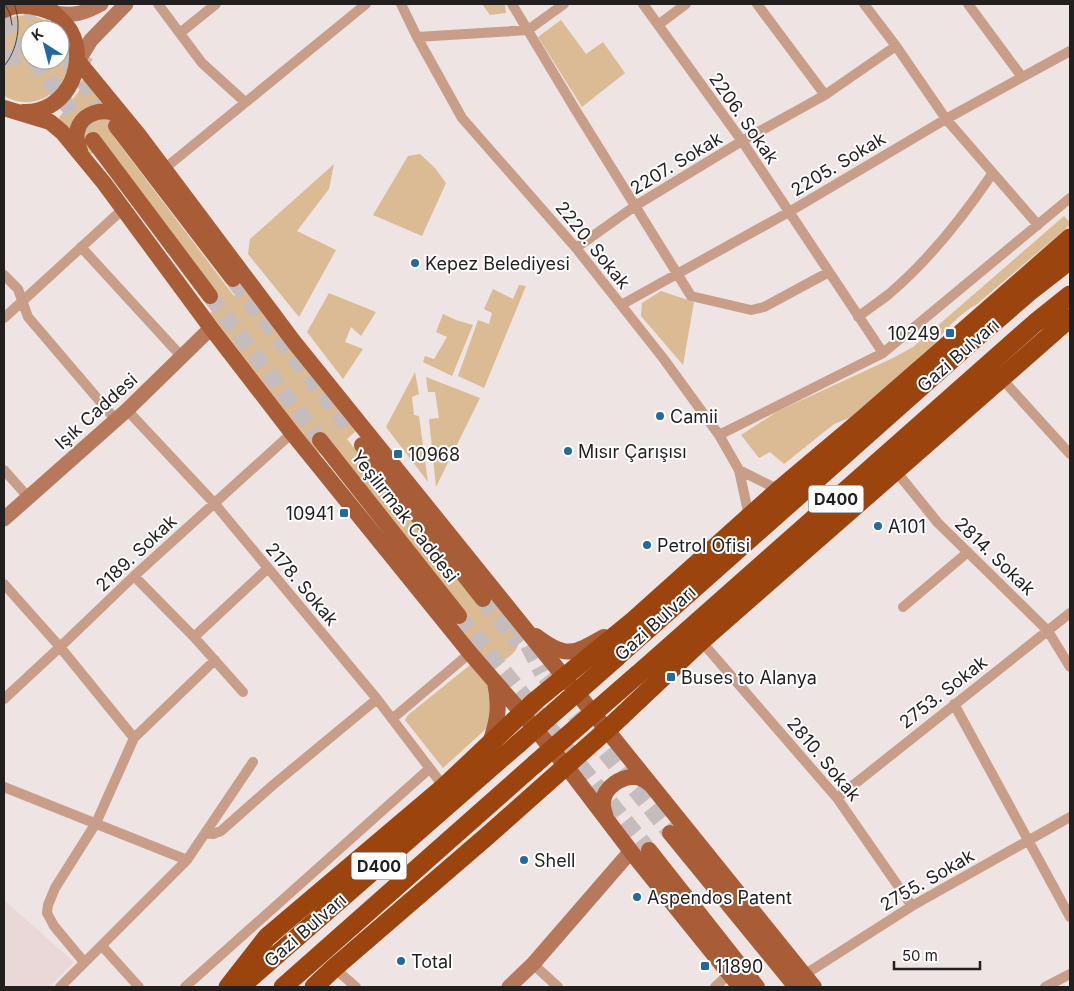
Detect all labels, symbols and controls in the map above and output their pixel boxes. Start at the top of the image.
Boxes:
north arrow [20,20,70,70]
text: K [28,24,46,44]
street label: 2206. Sokak [705,68,783,168]
street label: 2207. Sokak [626,127,726,199]
street label: 2205. Sokak [787,128,889,200]
street label: 2220. Sokak [551,197,635,293]
place label: Kepez Belediyesi [425,253,570,274]
marker: Kepez Belediyesi [409,257,421,269]
street label: Gazi Bulvarı [913,314,1003,396]
place label: 10249 [888,323,940,344]
marker: 10249 [944,327,956,339]
street label: Işık Caddesi [51,369,141,453]
place label: Camii [670,406,718,427]
marker: Camii [654,410,666,422]
place label: Mısır Çarışısı [578,441,687,462]
place label: 10968 [408,444,460,465]
marker: Mısır Çarışısı [562,445,574,457]
street label: Yeşilırmak Caddesi [347,446,463,586]
marker: 10968 [392,448,404,460]
road number: D400 [808,486,864,512]
place label: 10941 [286,503,334,524]
marker: 10941 [338,507,350,519]
street label: 2189. Sokak [91,510,181,596]
street label: 2814. Sokak [951,513,1039,599]
place label: A101 [888,516,926,537]
marker: A101 [872,520,884,532]
place label: Petrol Ofisi [657,535,750,556]
street label: 2178. Sokak [261,538,343,630]
marker: Petrol Ofisi [641,539,653,551]
street label: Gazi Bulvarı [610,581,700,665]
street label: 2753. Sokak [895,651,991,733]
place label: Buses to Alanya [681,667,817,688]
marker: Buses to Alanya [665,671,677,683]
street label: 2810. Sokak [783,713,865,805]
street label: 2755. Sokak [876,845,978,915]
place label: Shell [534,850,575,871]
road number: D400 [352,852,406,879]
marker: Shell [518,854,530,866]
place label: Aspendos Patent [647,887,792,908]
street label: Gazi Bulvarı [260,889,350,971]
marker: Aspendos Patent [631,891,643,903]
scale bar [894,938,980,970]
text: 50 m [902,946,938,965]
place label: Total [411,951,452,972]
marker: Total [395,955,407,967]
place label: 11890 [715,956,763,977]
marker: 11890 [699,960,711,972]

